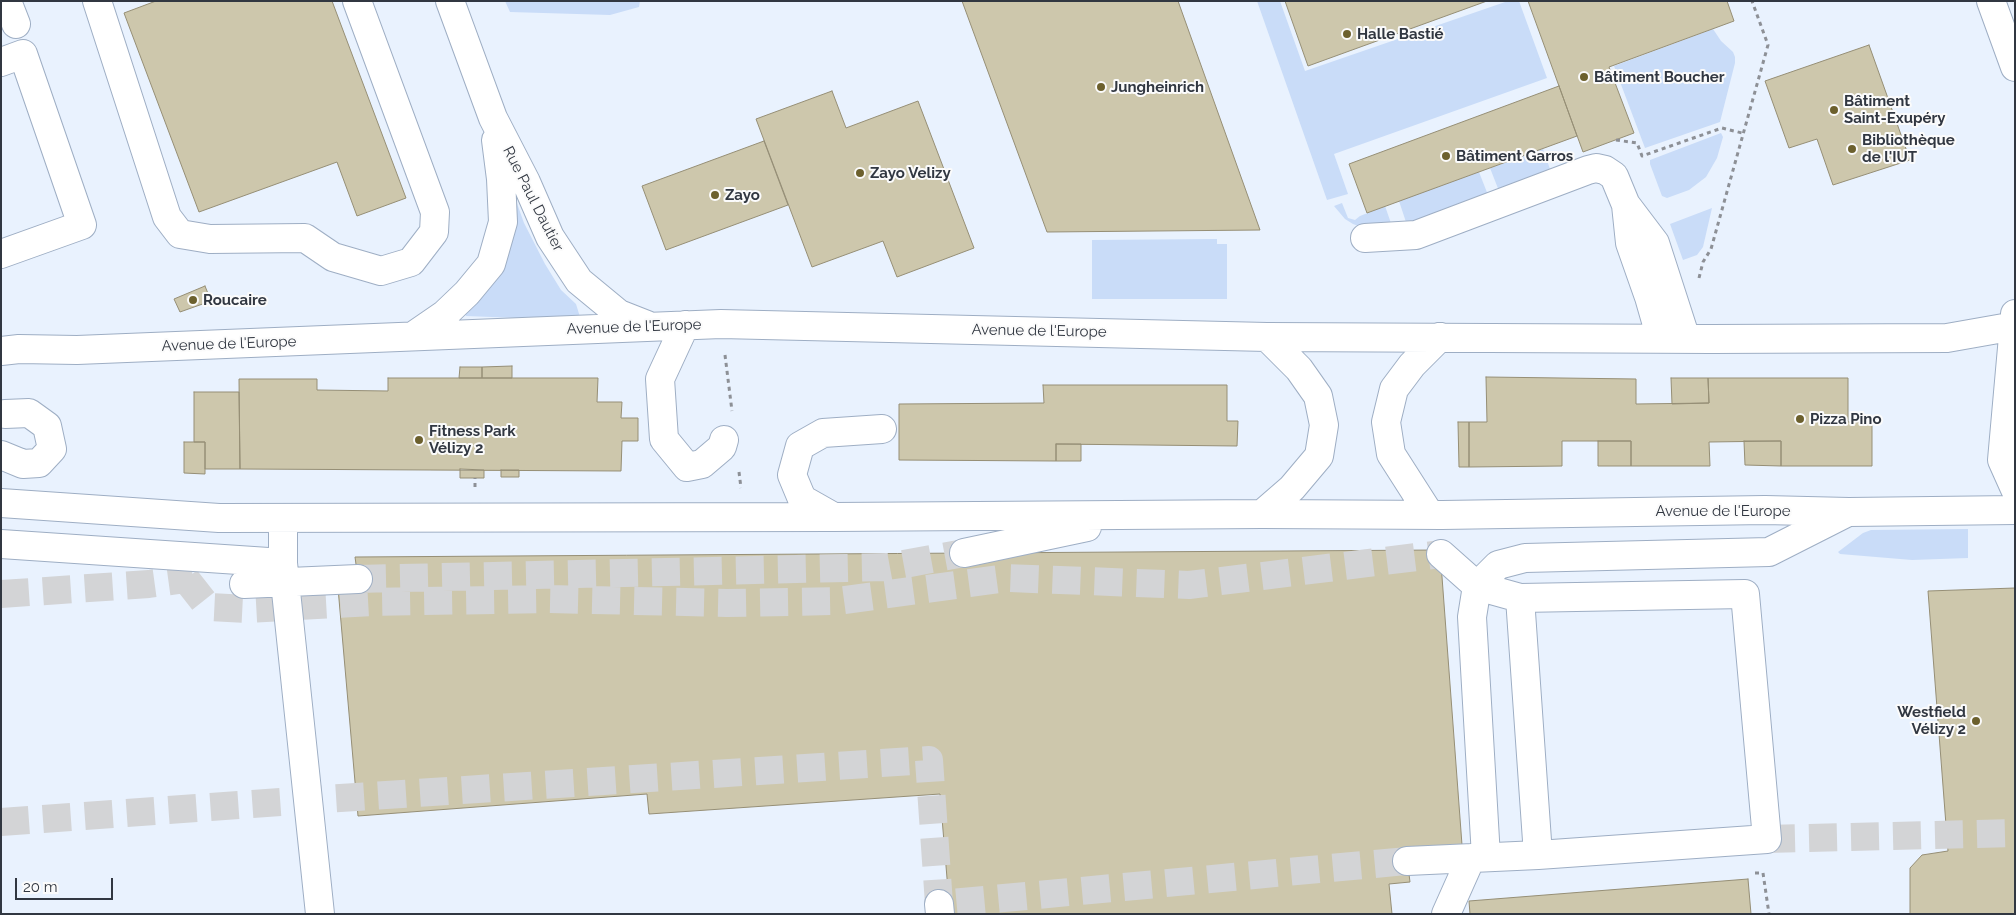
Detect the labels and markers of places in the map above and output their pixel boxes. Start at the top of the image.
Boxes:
place label: Halle Bastié [1357,25,1444,43]
marker: Halle Bastié [1341,28,1353,40]
place label: Bâtiment Boucher [1594,68,1725,86]
marker: Bâtiment Boucher [1578,71,1590,83]
place label: Jungheinrich [1111,78,1204,96]
marker: Jungheinrich [1095,81,1107,93]
place label: Bâtiment Saint-Exupéry [1844,92,1945,127]
marker: Bâtiment Saint-Exupéry [1828,104,1840,116]
place label: Bibliothèque de l'IUT [1862,131,1955,166]
marker: Bibliothèque de l'IUT [1846,143,1858,155]
place label: Bâtiment Garros [1456,147,1573,165]
marker: Bâtiment Garros [1440,150,1452,162]
place label: Zayo Velizy [870,164,951,182]
marker: Zayo Velizy [854,167,866,179]
place label: Zayo [725,186,760,204]
marker: Zayo [709,189,721,201]
place label: Roucaire [203,291,267,309]
marker: Roucaire [187,294,199,306]
place label: Pizza Pino [1810,410,1881,428]
marker: Pizza Pino [1794,413,1806,425]
place label: Fitness Park Vélizy 2 [429,422,516,457]
marker: Fitness Park Vélizy 2 [413,434,425,446]
place label: Westfield Vélizy 2 [1897,703,1966,738]
marker: Westfield Vélizy 2 [1970,715,1982,727]

